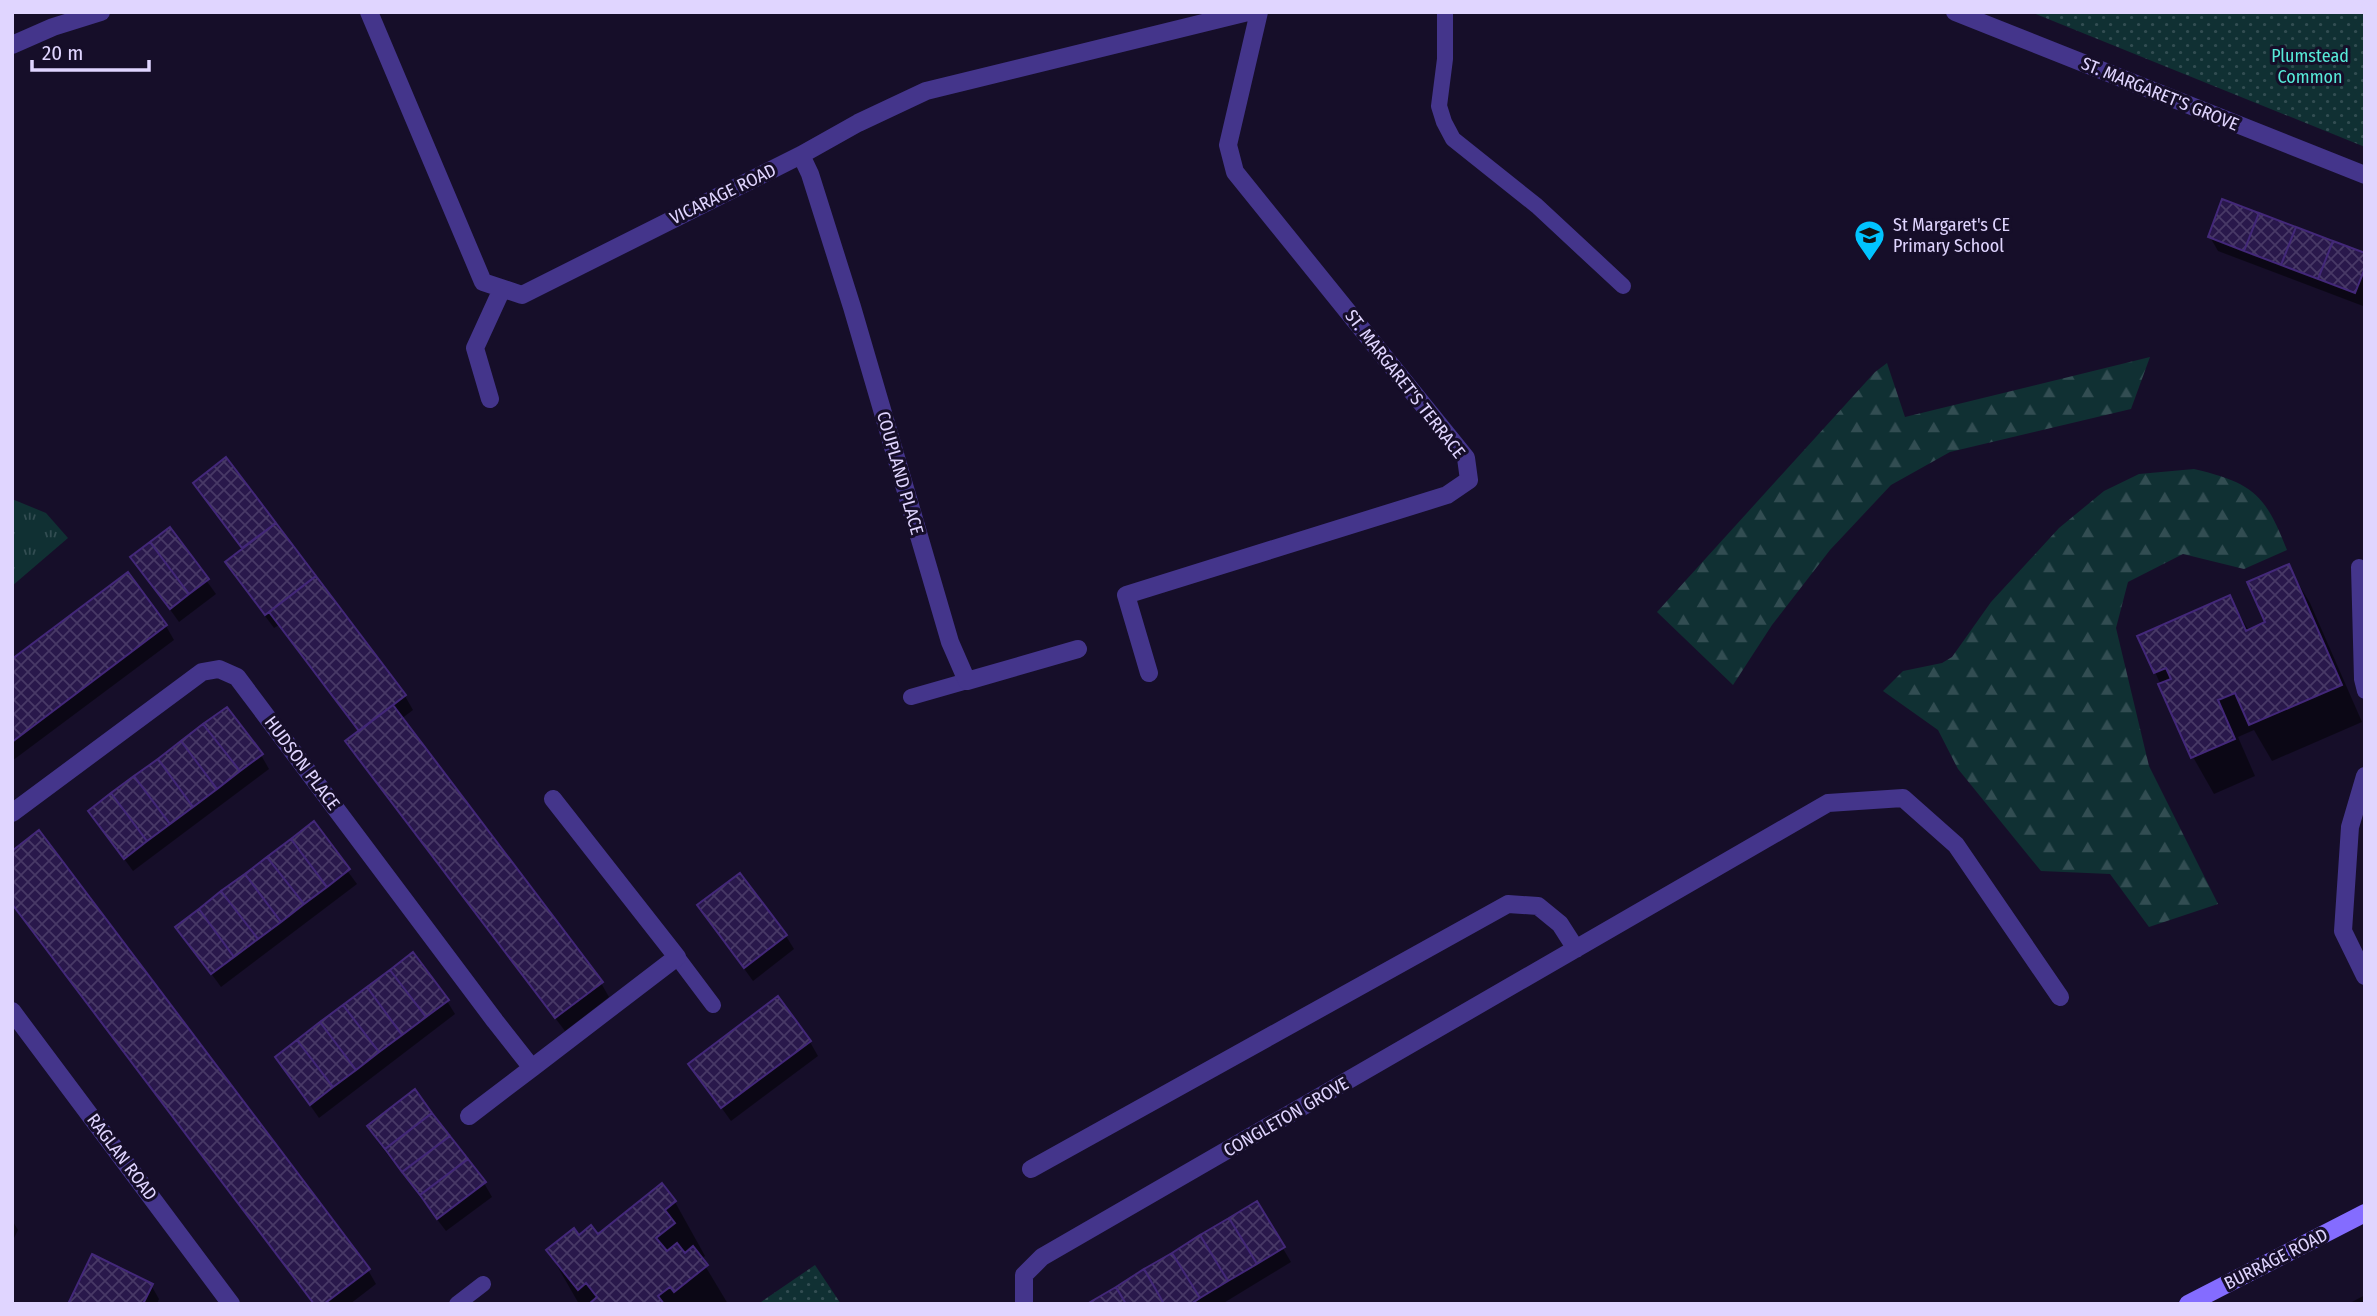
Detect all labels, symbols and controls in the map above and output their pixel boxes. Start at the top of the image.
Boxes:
scale bar [32,28,149,72]
text: 20 m [42,40,83,66]
park label: Plumstead Common [2271,45,2349,88]
street label: ST. MARGARET'S GROVE [2078,52,2242,136]
street label: VICARAGE ROAD [666,159,780,229]
place label: St Margaret's CE Primary School [1893,214,2010,257]
school or university icon: St Margaret's CE Primary School [1853,218,1887,262]
street label: ST. MARGARET'S TERRACE [1340,305,1470,463]
street label: COUPLAND PLACE [872,409,928,537]
street label: HUDSON PLACE [260,712,344,814]
street label: CONGLETON GROVE [1220,1072,1352,1162]
street label: RAGLAN ROAD [82,1109,162,1205]
street label: BURRAGE ROAD [2221,1224,2331,1294]

